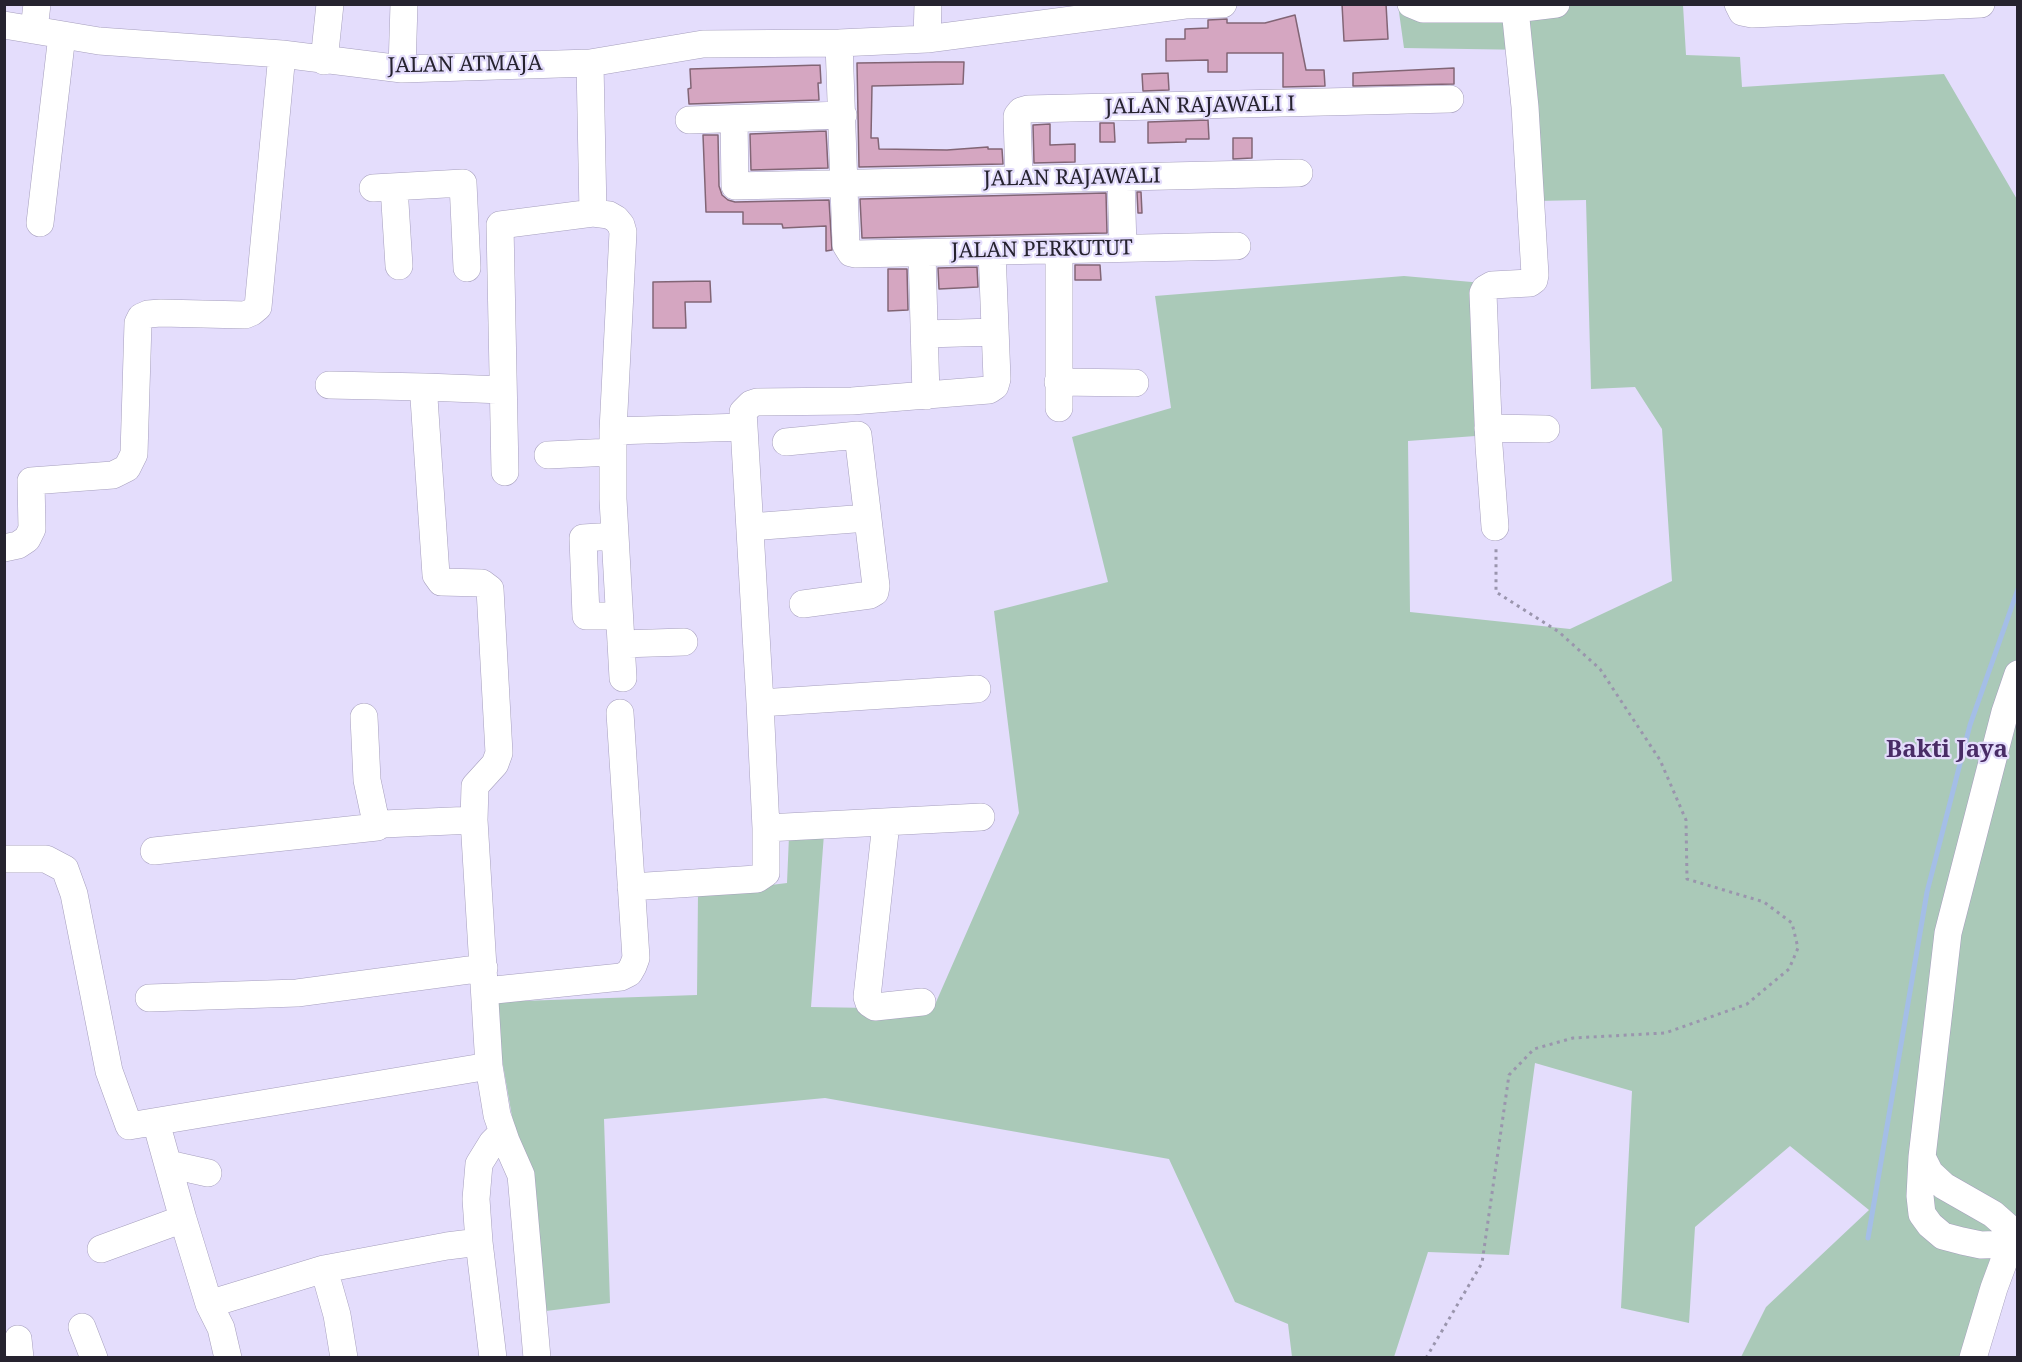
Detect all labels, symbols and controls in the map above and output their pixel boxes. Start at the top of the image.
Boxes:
street label: JALAN ATMAJA [387,51,543,79]
street label: JALAN RAJAWALI I [1105,92,1295,120]
street label: JALAN RAJAWALI [983,164,1161,192]
street label: JALAN PERKUTUT [951,236,1133,264]
district label: Bakti Jaya [1886,736,2008,764]

